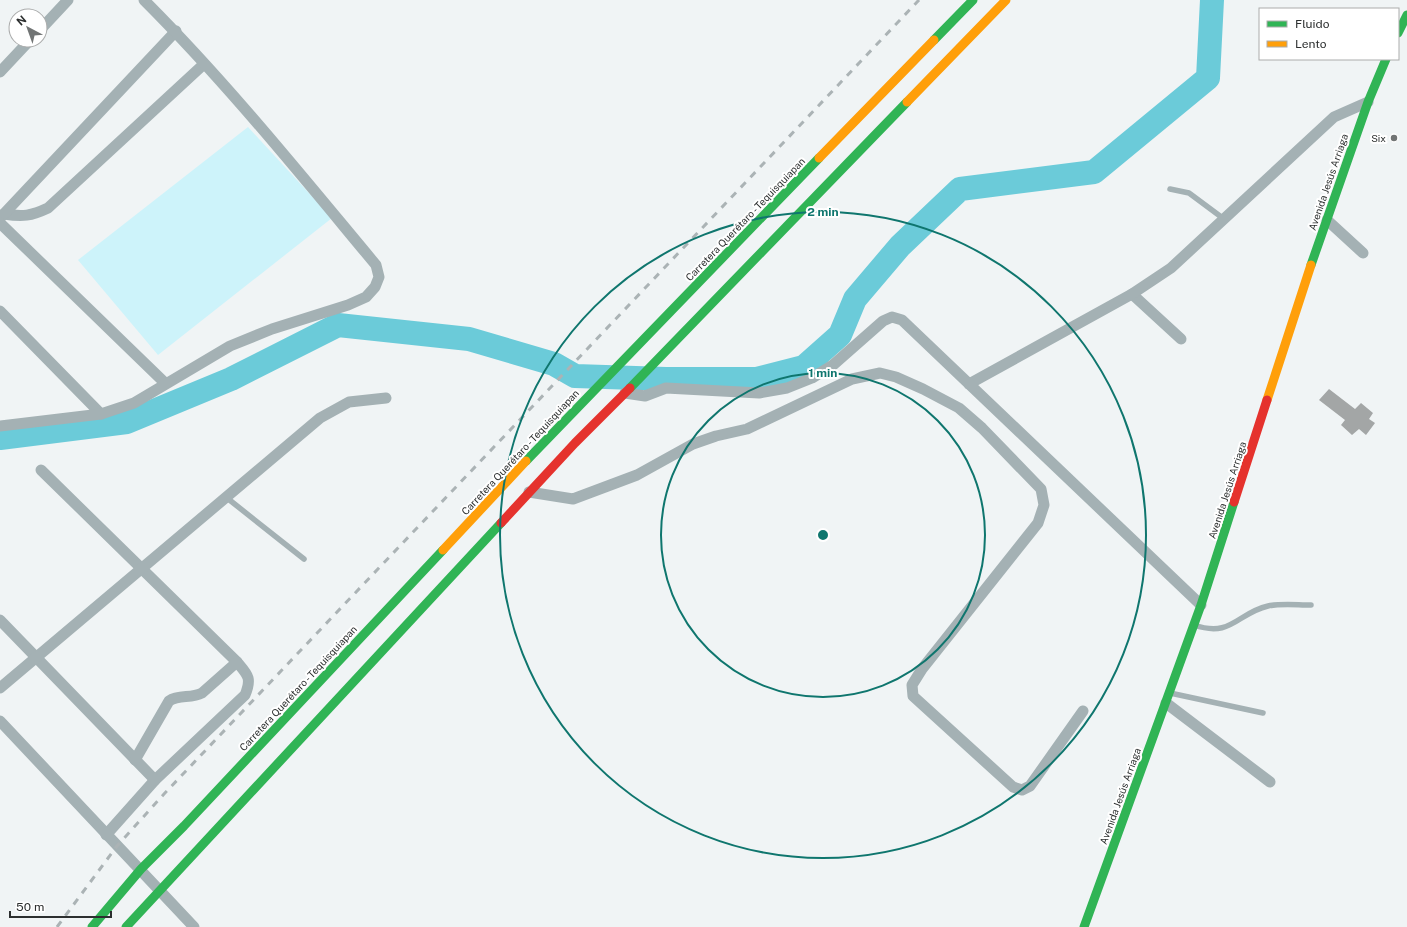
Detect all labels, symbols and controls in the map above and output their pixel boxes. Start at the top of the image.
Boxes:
north arrow [8,8,48,48]
legend [1259,8,1399,60]
text: N [14,13,29,28]
text: Fluido [1295,17,1330,31]
text: Lento [1295,37,1327,51]
street label: Avenida Jesús Arriaga [1306,132,1350,232]
place label: Six [1371,132,1386,144]
marker: Six [1389,133,1399,143]
street label: Carretera Querétaro - Tequisquiapan [683,155,807,283]
text: 2 min [807,205,839,219]
text: 1 min [809,366,837,380]
street label: Carretera Querétaro - Tequisquiapan [459,387,581,517]
street label: Avenida Jesús Arriaga [1206,440,1248,540]
centre of rings [816,528,830,542]
street label: Carretera Querétaro - Tequisquiapan [237,623,359,753]
street label: Avenida Jesús Arriaga [1097,746,1143,846]
scale bar [10,893,111,919]
text: 50 m [16,900,44,914]

